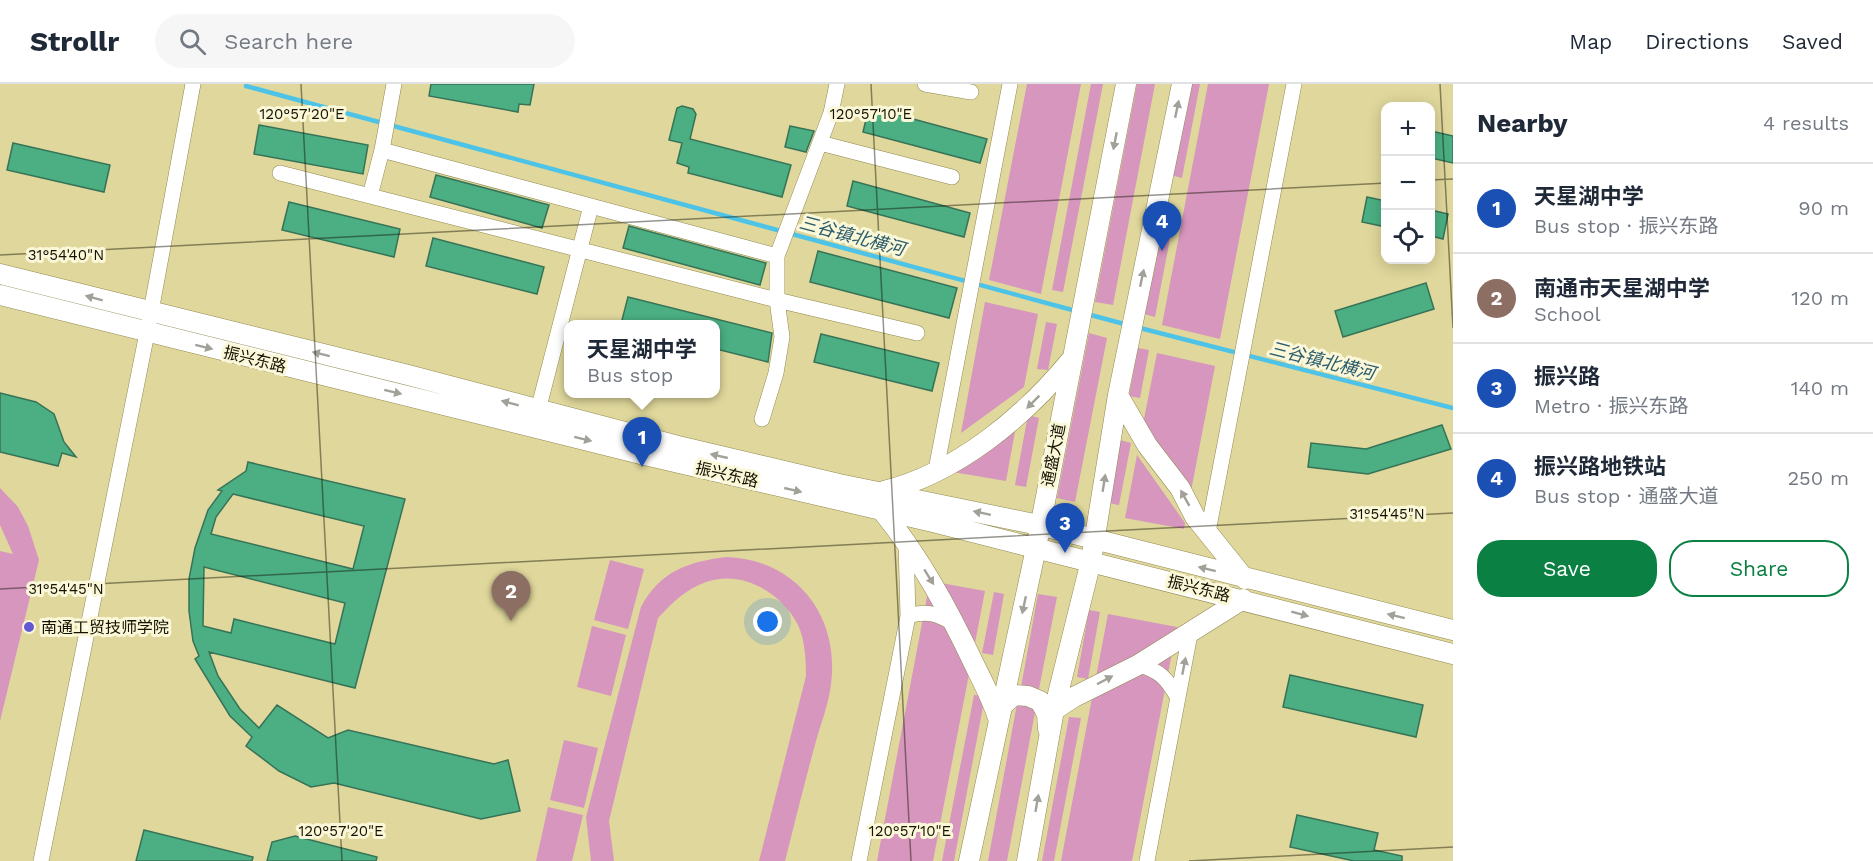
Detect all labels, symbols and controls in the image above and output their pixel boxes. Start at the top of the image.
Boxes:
search box [155,14,575,68]
text: Strollr [30,25,119,58]
icon: search [176,25,209,58]
text: Search here [224,29,353,54]
text: Map [1569,29,1612,54]
text: Directions [1645,29,1749,54]
text: Saved [1782,29,1843,54]
one-way arrow [1173,99,1182,118]
map controls [1381,102,1435,264]
button: + [1381,102,1435,156]
text: 120°57'20"E [259,105,345,123]
text: 120°57'10"E [830,105,912,123]
text: Nearby [1477,108,1568,138]
text: 4 results [1763,111,1849,135]
one-way arrow [1110,132,1119,151]
button: − [1381,156,1435,210]
text: 天星湖中学 [1534,184,1644,209]
text: 1 [1492,196,1501,220]
text: 90 m [1798,196,1849,220]
pin: 4 [1142,202,1182,251]
button: locate [1381,210,1435,264]
water label: 三谷镇北横河 [797,211,910,260]
text: Bus stop · 振兴东路 [1534,214,1718,238]
text: 31°54'40"N [28,246,104,264]
one-way arrow [1138,269,1147,288]
text: 南通市天星湖中学 [1534,276,1710,301]
text: 2 [1491,286,1502,310]
text: 120 m [1791,286,1849,310]
one-way arrow [85,293,103,302]
text: School [1534,302,1601,326]
popup [564,320,720,398]
text: 天星湖中学 [587,337,697,362]
water label: 三谷镇北横河 [1267,337,1380,384]
one-way arrow [195,342,213,352]
street label: 振兴东路 [222,343,288,376]
one-way arrow [312,349,330,359]
text: Bus stop [587,363,673,387]
text: 振兴路 [1534,364,1600,389]
text: 3 [1491,376,1502,400]
text: 140 m [1791,376,1849,400]
one-way arrow [384,388,403,398]
text: Metro · 振兴东路 [1534,394,1689,418]
one-way arrow [1025,395,1040,409]
one-way arrow [501,398,519,407]
pin: 1 [622,418,662,467]
street label: 通盛大道 [1038,422,1069,488]
one-way arrow [574,435,592,444]
one-way arrow [710,450,729,460]
text: 振兴路地铁站 [1534,454,1666,479]
street label: 振兴东路 [694,458,760,491]
text: 4 [1490,466,1503,490]
text: 250 m [1787,466,1849,490]
one-way arrow [1100,473,1109,492]
text: Bus stop · 通盛大道 [1534,484,1718,508]
one-way arrow [783,486,802,496]
one-way arrow [1180,490,1190,507]
pin: 3 [1046,504,1084,553]
text: 31°54'45"N [1349,505,1425,523]
one-way arrow [972,508,991,518]
button: Save [1477,540,1657,597]
button: Share [1669,540,1849,597]
one-way arrow [1198,563,1216,573]
one-way arrow [923,569,934,585]
pin: 2 [492,572,530,621]
street label: 振兴东路 [1166,572,1232,605]
text: 31°54'45"N [28,580,104,598]
one-way arrow [1018,596,1028,615]
your location [753,607,782,636]
one-way arrow [1291,610,1309,619]
one-way arrow [1387,611,1405,621]
place label: 南通工贸技师学院 [41,618,169,637]
marker: 南通工贸技师学院 [22,620,36,634]
one-way arrow [1180,656,1189,675]
one-way arrow [1096,675,1113,685]
one-way arrow [1033,794,1042,813]
text: 120°57'20"E [298,822,384,840]
text: 120°57'10"E [869,822,951,840]

